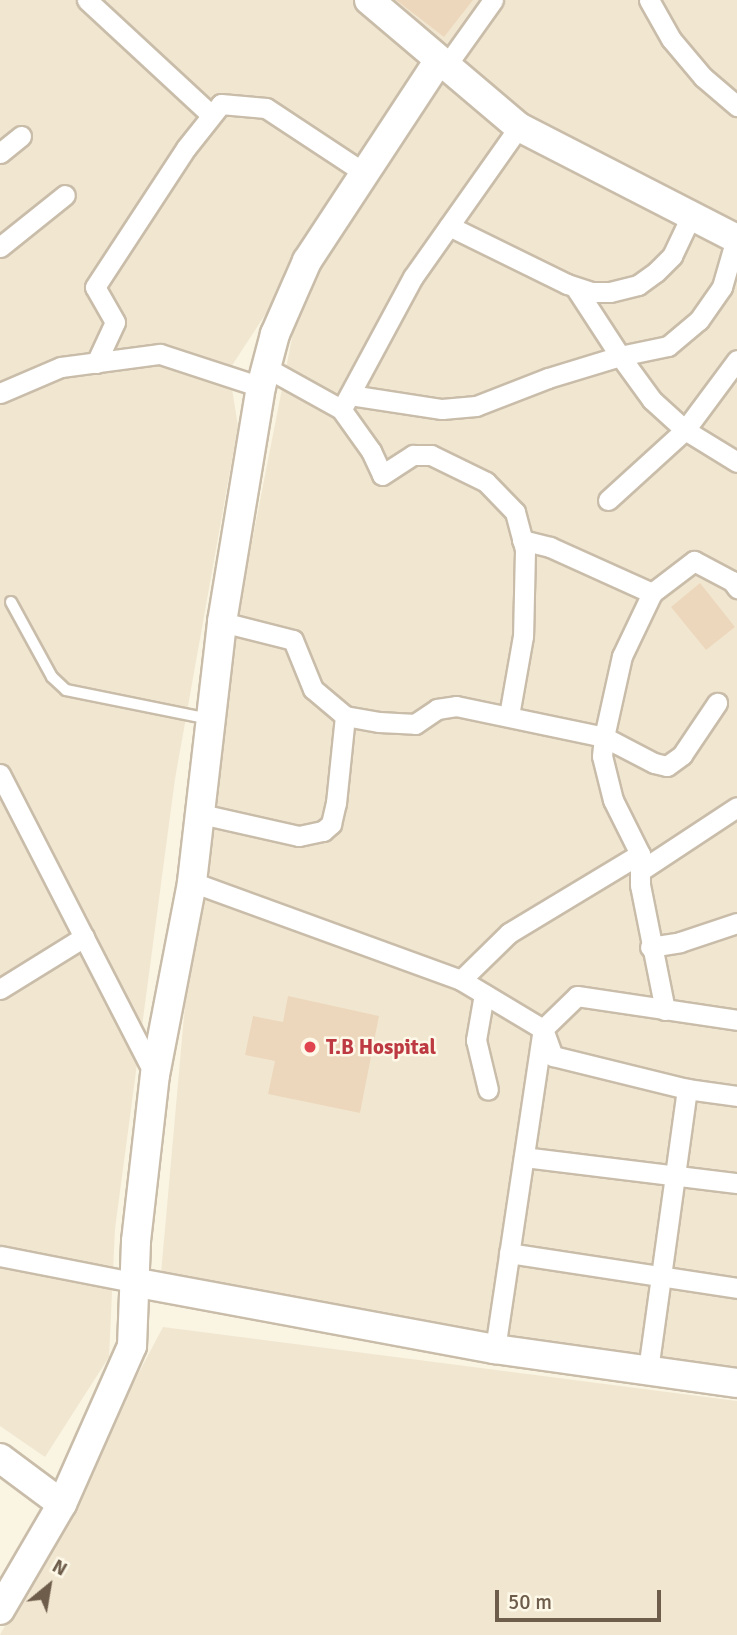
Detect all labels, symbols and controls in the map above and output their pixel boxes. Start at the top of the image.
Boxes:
place label: T.B Hospital [326,1034,436,1060]
marker: T.B Hospital [300,1037,320,1057]
north arrow [14,1551,84,1621]
text: N [48,1554,71,1582]
scale bar [499,1576,665,1620]
text: 50 m [508,1589,552,1615]

